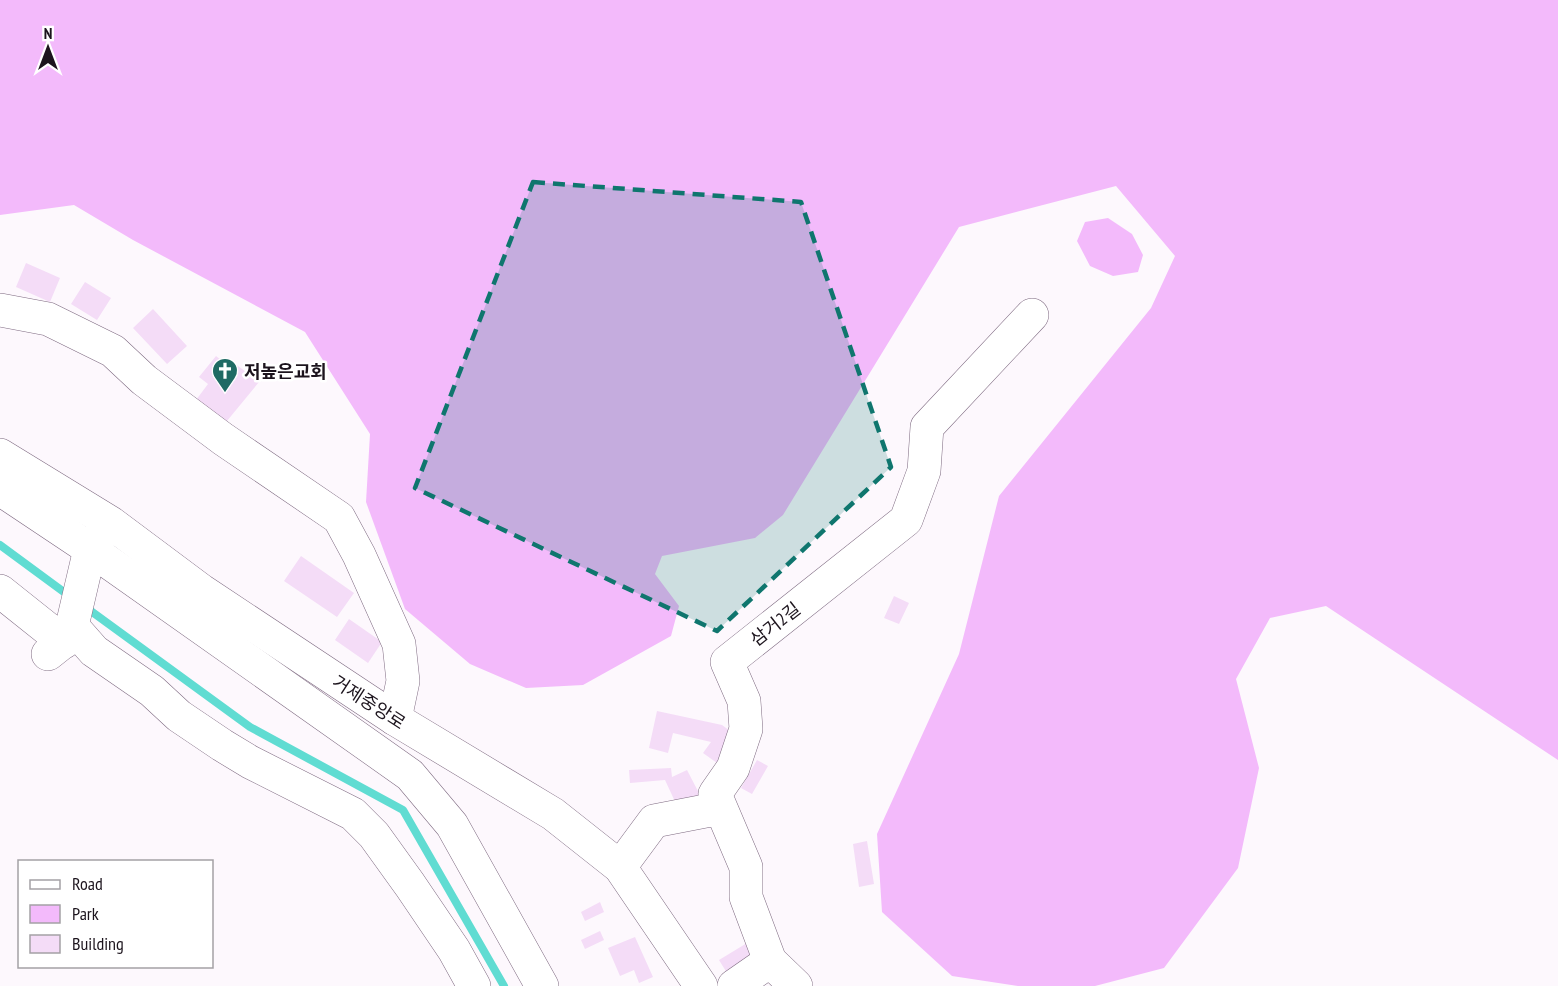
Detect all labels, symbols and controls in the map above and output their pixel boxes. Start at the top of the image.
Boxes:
north arrow [18,18,78,78]
text: N [44,23,52,43]
church icon: 저높은교회 [210,356,240,394]
place label: 저높은교회 [244,360,327,383]
street label: 삼거2길 [745,597,805,651]
street label: 거제중앙로 [328,670,410,734]
legend [18,860,213,968]
text: Road [72,872,103,895]
text: Park [72,902,99,925]
text: Building [72,932,124,955]

